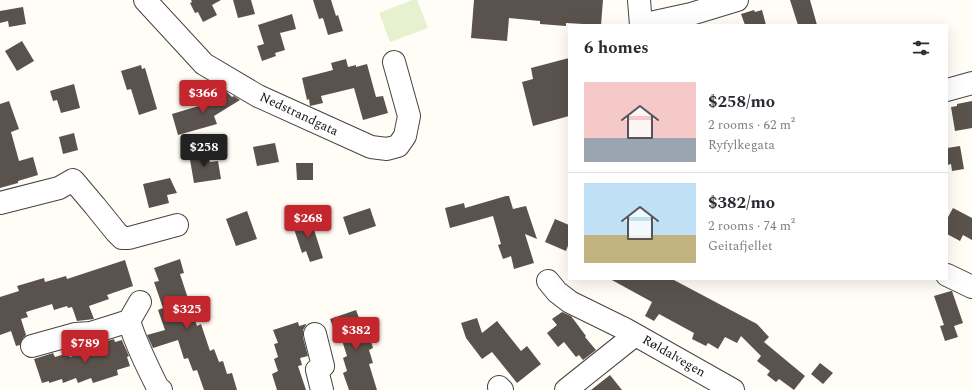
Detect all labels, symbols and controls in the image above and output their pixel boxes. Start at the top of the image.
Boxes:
text: 6 homes [584,35,649,61]
icon: filters [910,37,932,59]
pin: $366 [179,80,227,114]
text: $366 [188,83,218,103]
street label: Nedstrandgata [256,87,342,141]
text: $258/mo [708,89,775,115]
icon: home [616,98,664,146]
text: 2 rooms · 62 m² [708,115,795,135]
pin: $258 [180,134,228,168]
text: Ryfylkegata [708,135,775,155]
text: $258 [189,137,219,157]
text: $382/mo [708,190,775,216]
icon: home [616,199,664,247]
pin: $268 [284,205,332,239]
text: $268 [293,208,323,228]
text: 2 rooms · 74 m² [708,216,795,236]
text: Geitafjellet [708,236,773,256]
pin: $325 [163,296,211,330]
text: $325 [172,299,202,319]
pin: $382 [332,317,380,351]
text: $382 [341,320,371,340]
pin: $789 [61,330,109,364]
street label: Røldalvegen [639,330,710,382]
text: $789 [70,333,100,353]

